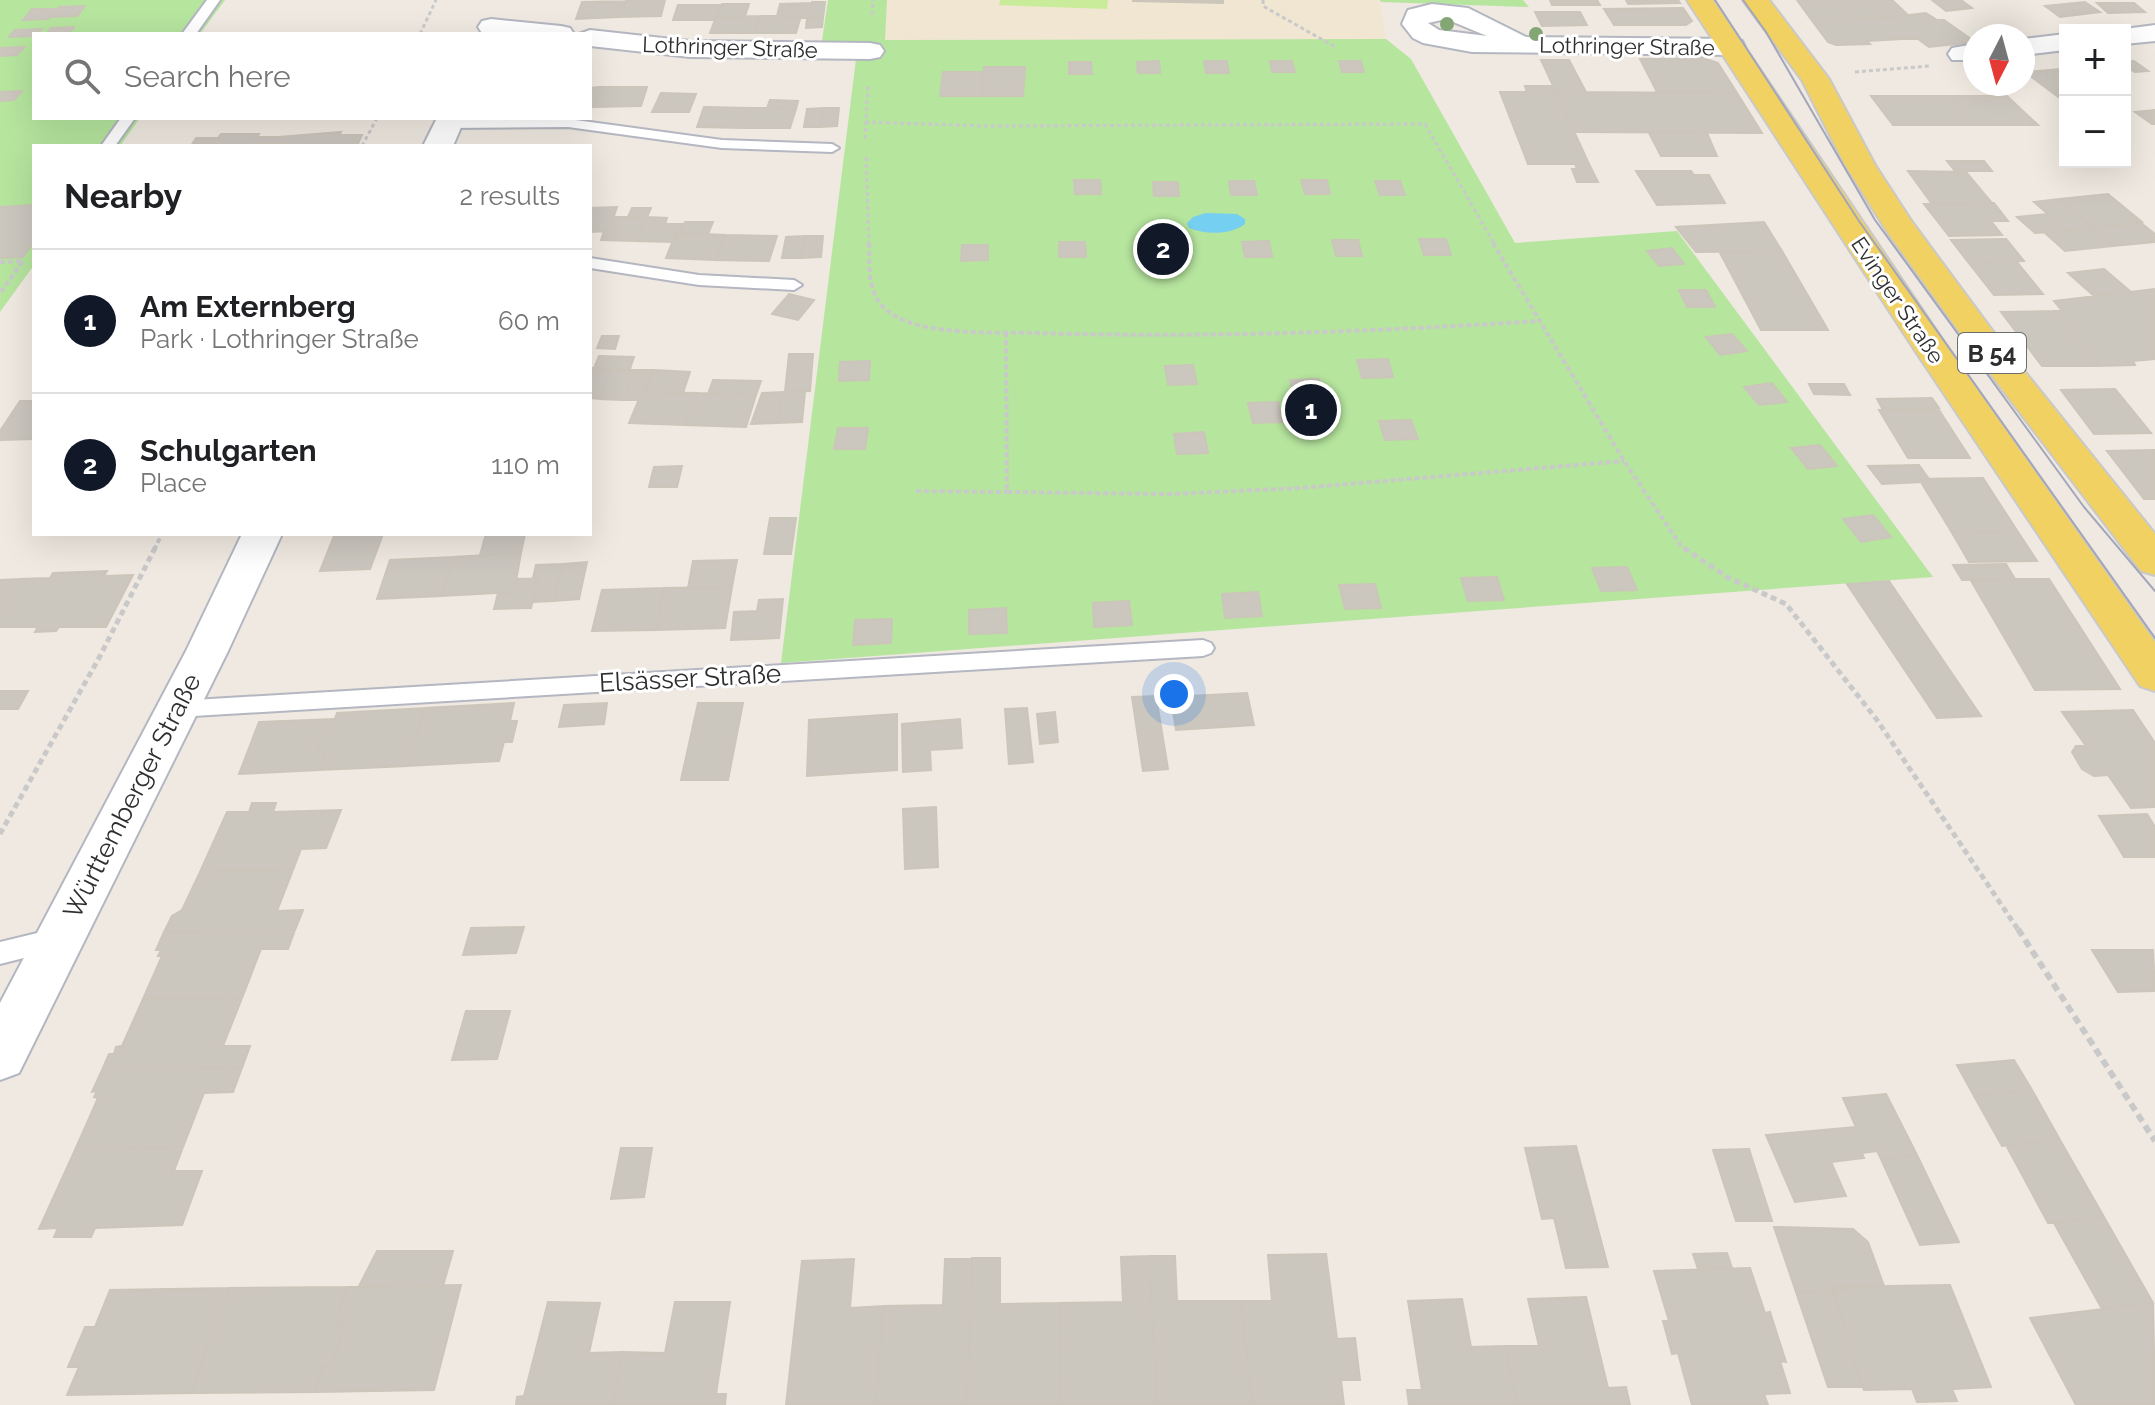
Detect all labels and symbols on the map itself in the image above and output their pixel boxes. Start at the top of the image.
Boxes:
north arrow [1963,24,2035,96]
street label: Lothringer Straße [642,31,818,63]
street label: Lothringer Straße [1539,31,1715,61]
pin: 2 [1137,219,1189,279]
street label: Evinger Straße [1846,232,1950,368]
road number: B 54 [1958,333,2026,373]
pin: 1 [1285,380,1337,440]
street label: Elsässer Straße [598,658,782,698]
street label: Württemberger Straße [57,669,207,923]
your location [1154,674,1194,714]

